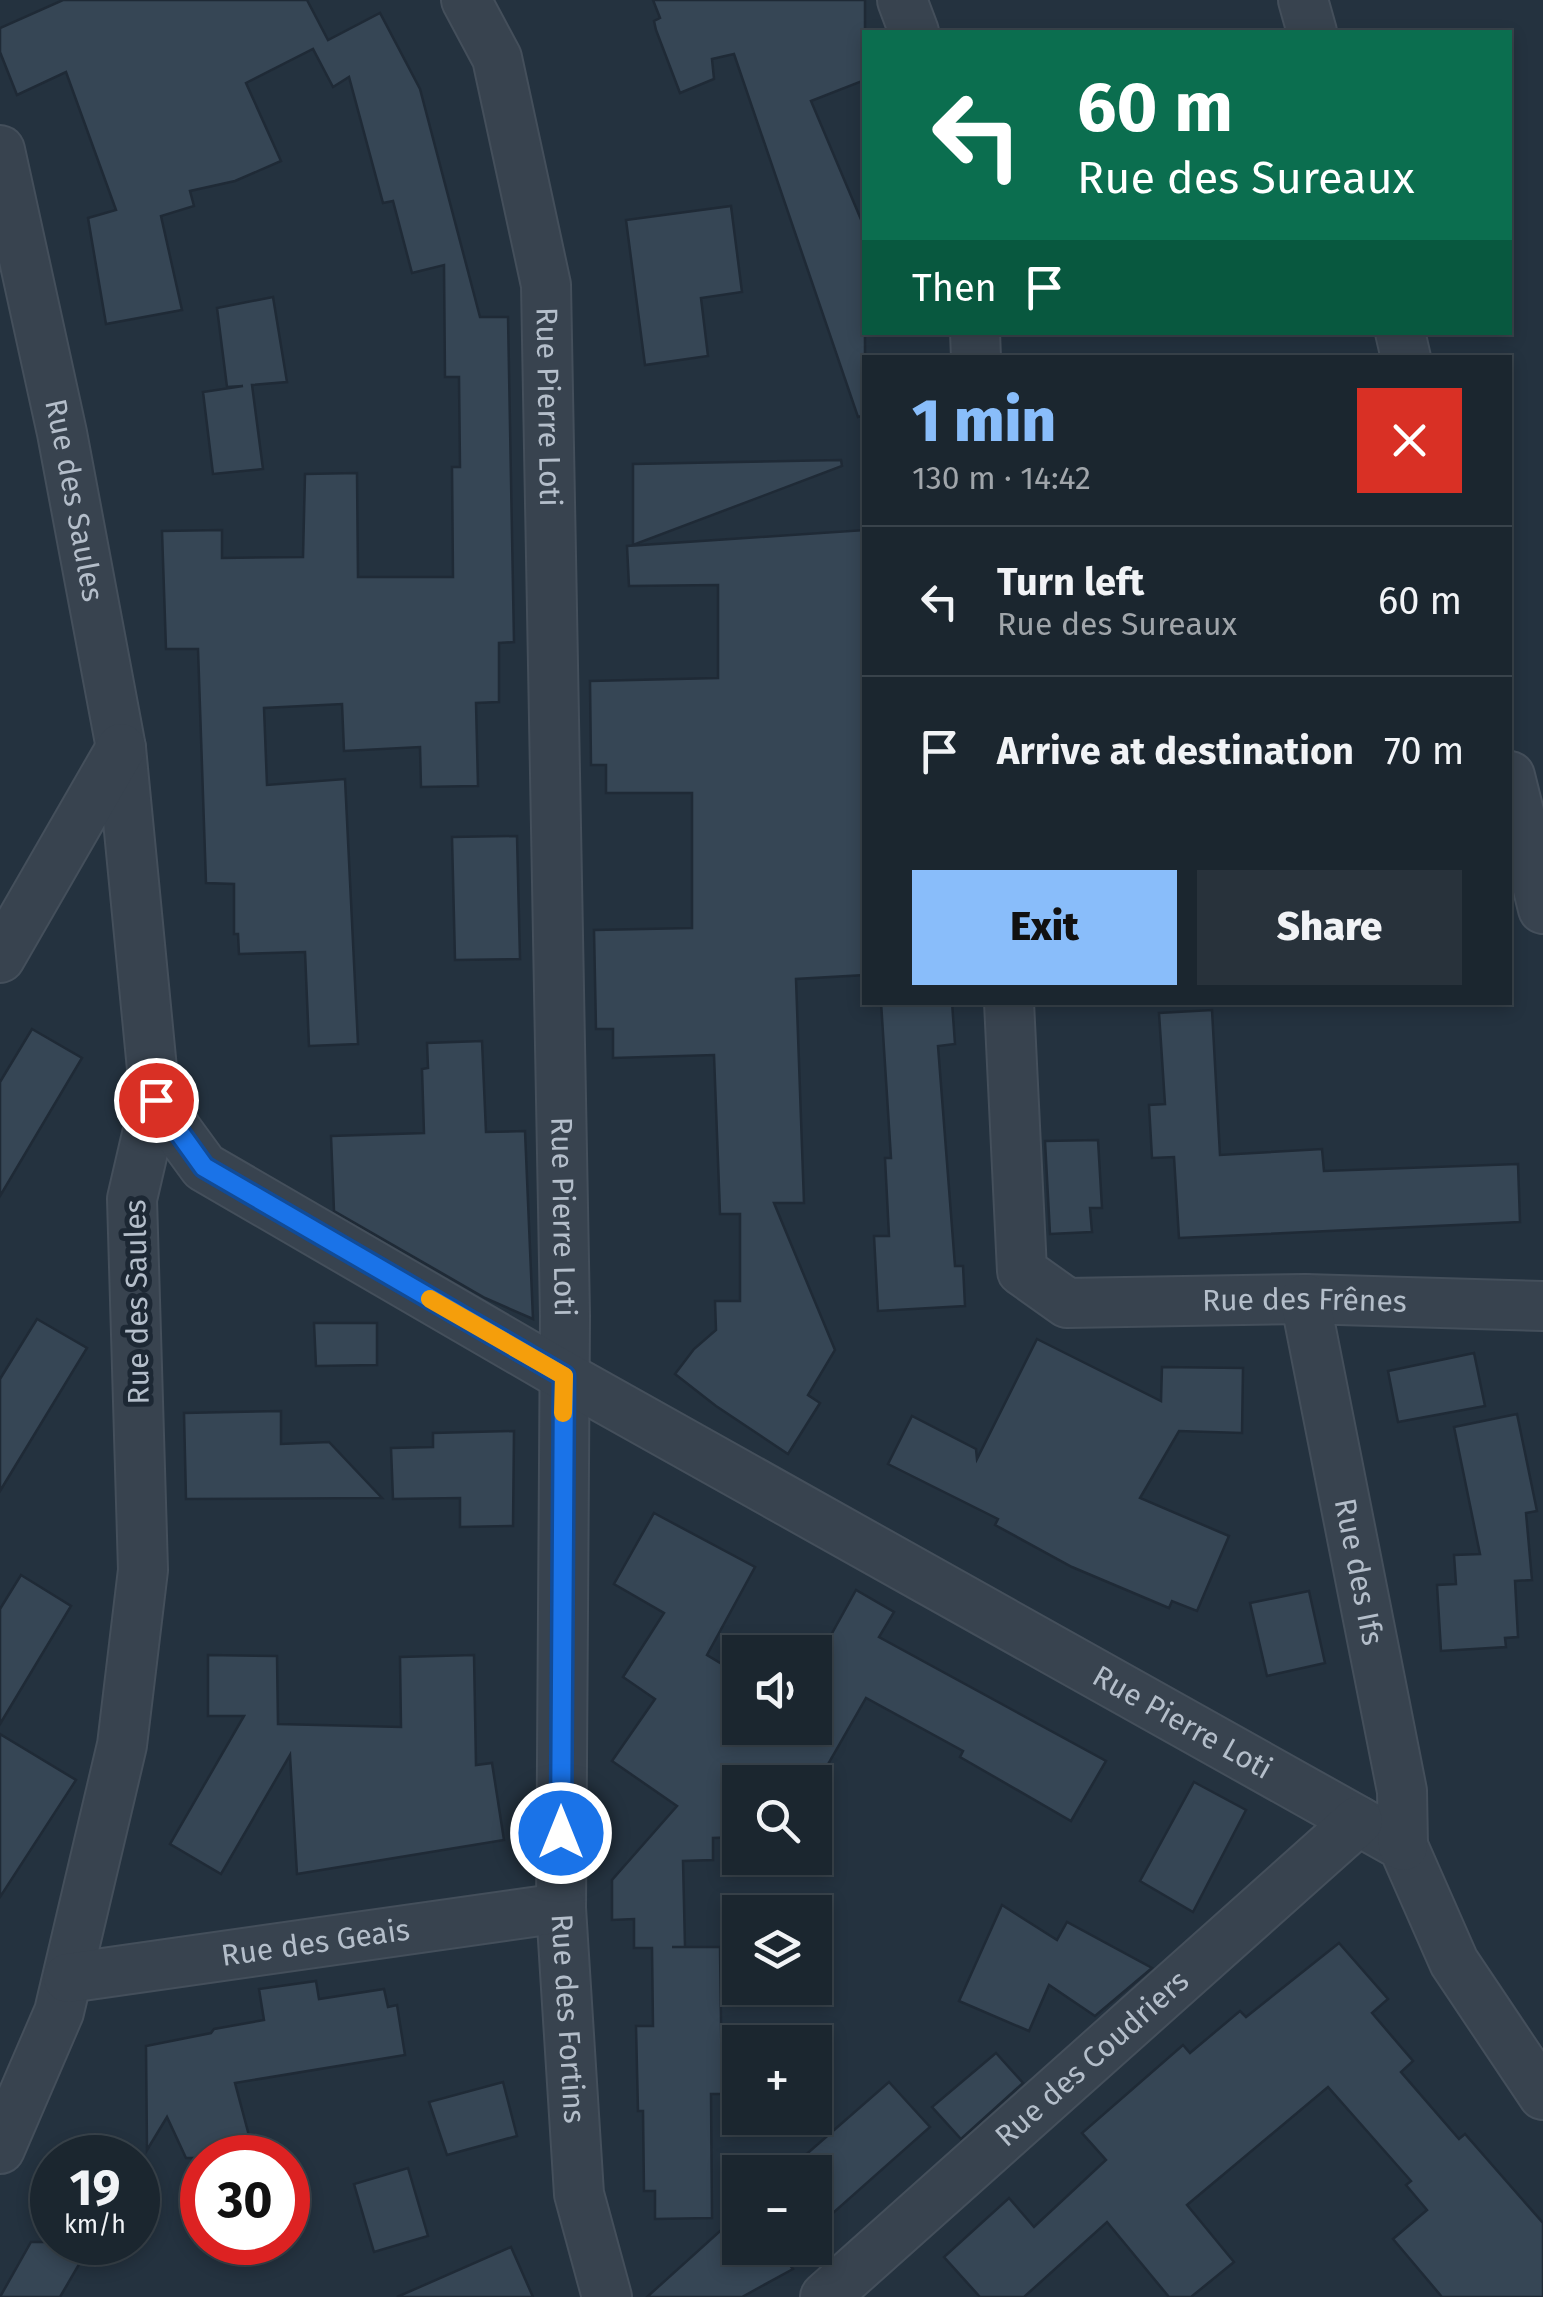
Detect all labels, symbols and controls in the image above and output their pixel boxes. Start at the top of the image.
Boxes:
text: 60 m [1077,66,1233,150]
icon: left [912,70,1042,200]
text: Rue des Sureaux [1077,151,1415,205]
icon: arrive [1017,260,1072,315]
text: Then [912,265,997,311]
street label: Rue Pierre Loti [528,307,568,507]
text: 1 min [912,385,1056,457]
button: close [1357,388,1462,493]
street label: Rue des Saules [37,396,111,604]
text: 130 m · 14:42 [912,459,1091,497]
text: Turn left [997,559,1144,605]
icon: left [912,574,967,629]
text: 60 m [1378,578,1462,624]
text: Rue des Sureaux [997,605,1237,643]
icon: arrive [912,724,967,779]
text: Arrive at destination [997,728,1354,774]
text: 70 m [1384,728,1464,774]
button: Exit [912,870,1177,985]
button: Share [1197,870,1462,985]
pin [114,1058,199,1143]
icon: arrive [129,1073,184,1128]
street label: Rue Pierre Loti [543,1117,583,1317]
street label: Rue des Saules [117,1199,157,1405]
street label: Rue des Frênes [1202,1281,1407,1320]
street label: Rue des Ifs [1327,1495,1391,1648]
map controls [722,1635,832,2265]
button: sound [722,1635,832,1745]
street label: Rue Pierre Loti [1086,1658,1278,1787]
button: search [722,1765,832,1875]
position arrow [509,1781,613,1885]
button: layers [722,1895,832,2005]
street label: Rue des Geais [219,1912,412,1974]
street label: Rue des Fortins [543,1913,593,2124]
street label: Rue des Coudriers [988,1963,1196,2154]
button: + [722,2025,832,2135]
speed limit sign: 30 [180,2135,310,2265]
button: − [722,2155,832,2265]
text: 19 [69,2158,121,2218]
text: km/h [64,2210,126,2240]

